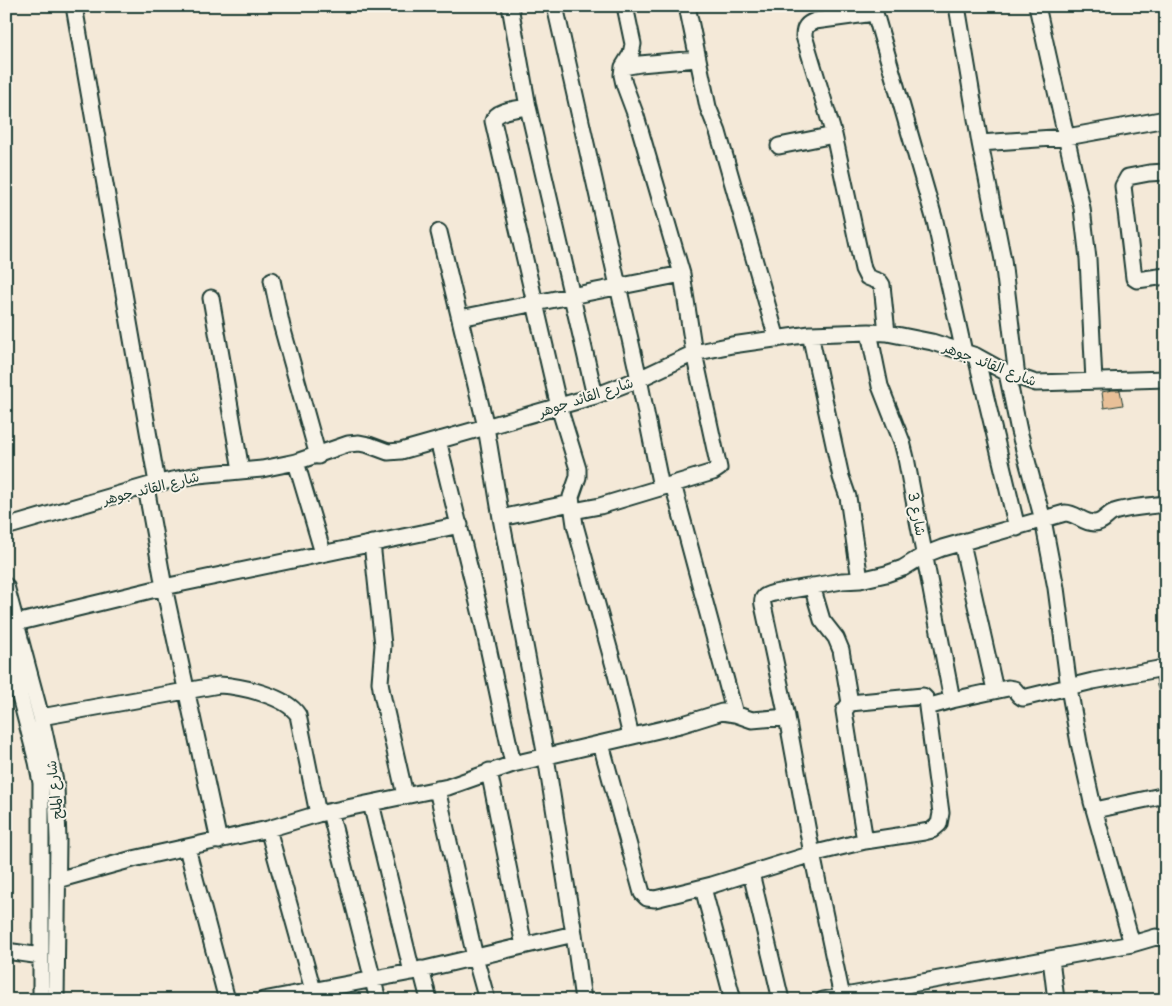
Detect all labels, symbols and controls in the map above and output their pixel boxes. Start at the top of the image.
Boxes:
street label: شارع القائد جوهر [940,336,1040,391]
street label: شارع القائد جوهر [535,371,636,422]
street label: شارع القائد جوهر [100,465,201,510]
street label: شارع 3 [903,490,932,538]
street label: شارع الملح [40,760,67,821]

